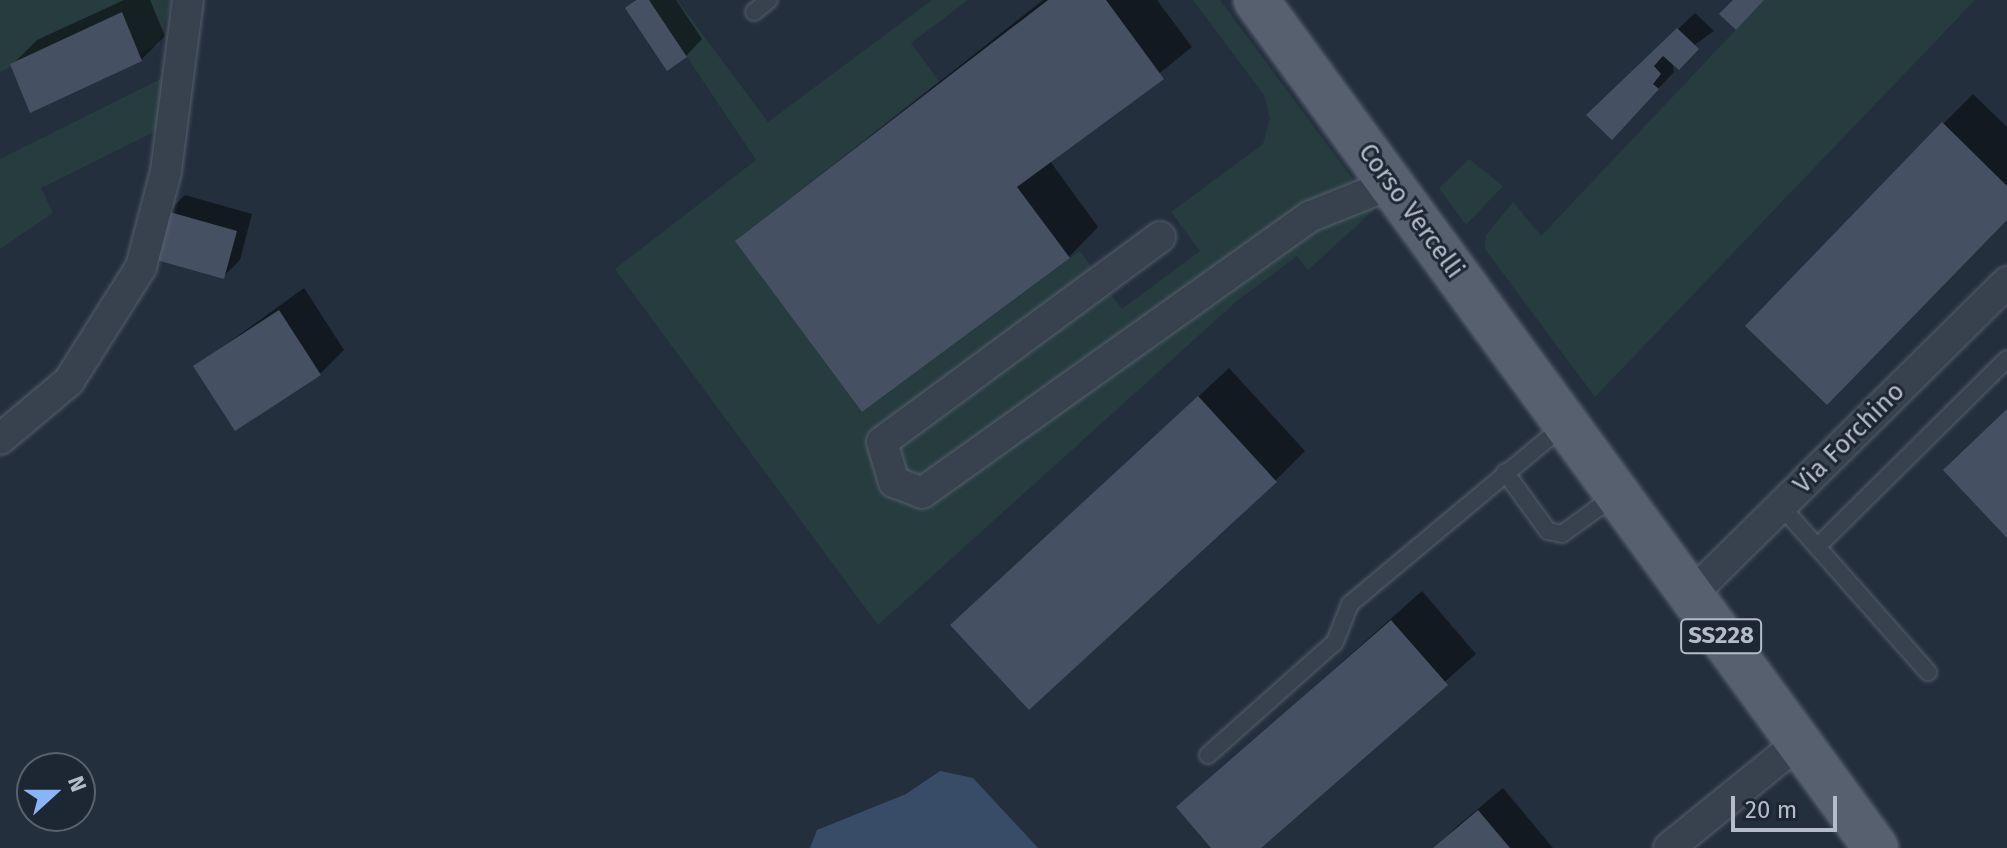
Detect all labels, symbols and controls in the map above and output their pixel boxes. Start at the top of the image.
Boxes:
street label: Corso Vercelli [1352,138,1470,284]
street label: Via Forchino [1787,376,1911,500]
road number: SS228 [1679,616,1763,656]
north arrow [16,752,96,832]
text: N [62,772,92,796]
scale bar [1735,780,1841,830]
text: 20 m [1745,796,1797,824]

